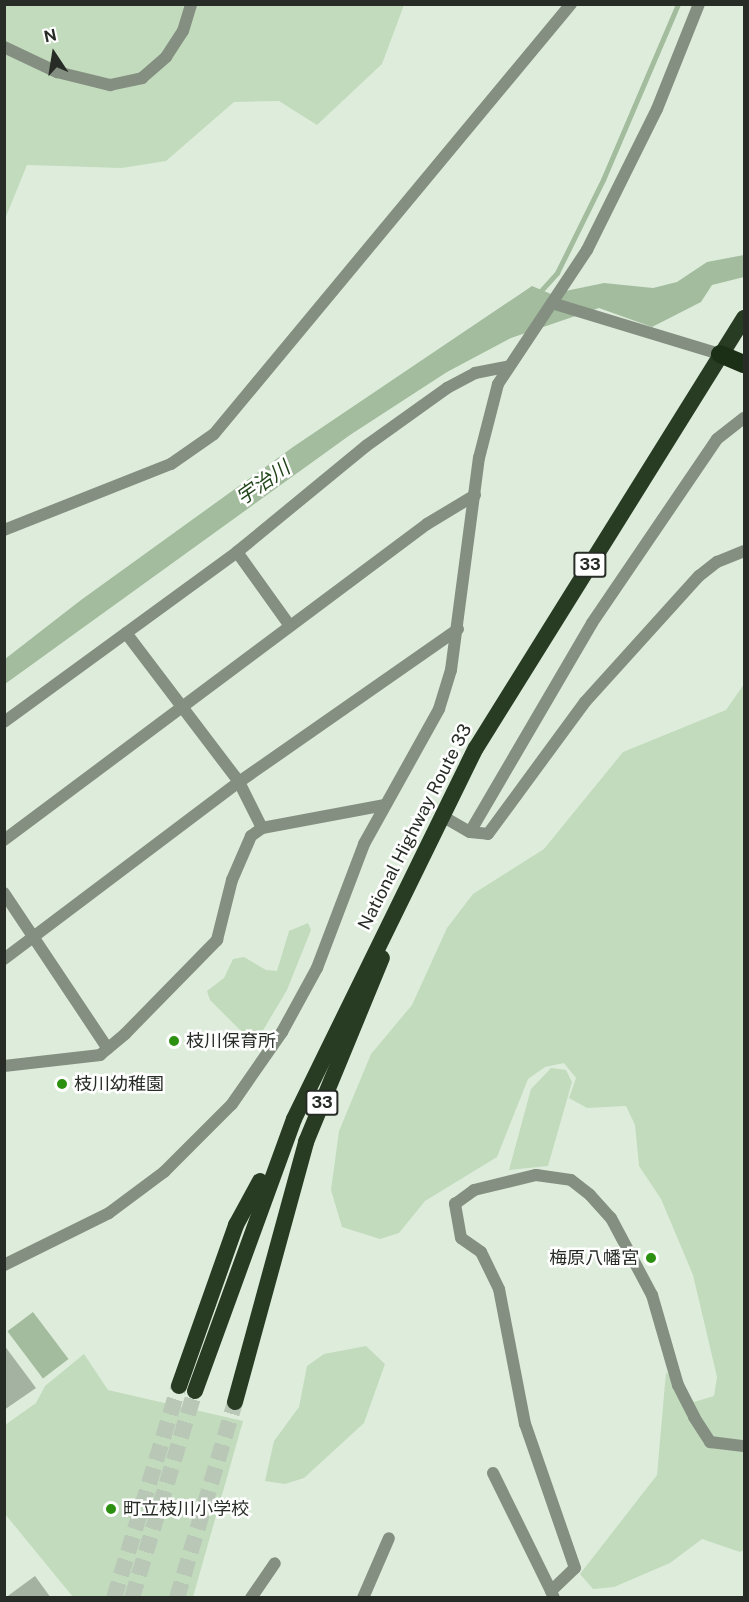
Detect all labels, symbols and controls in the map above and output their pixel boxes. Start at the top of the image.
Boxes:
north arrow [24,24,84,84]
text: N [42,25,58,46]
water label: 宇治川 [232,456,294,510]
road number: 33 [572,552,608,578]
street label: National Highway Route 33 [354,720,476,934]
place label: 枝川保育所 [186,1030,276,1052]
marker: 枝川保育所 [167,1034,181,1048]
place label: 枝川幼稚園 [74,1073,164,1095]
marker: 枝川幼稚園 [55,1077,69,1091]
road number: 33 [304,1090,340,1116]
place label: 梅原八幡宮 [549,1247,639,1269]
marker: 梅原八幡宮 [644,1251,658,1265]
place label: 町立枝川小学校 [123,1498,249,1520]
marker: 町立枝川小学校 [104,1502,118,1516]

